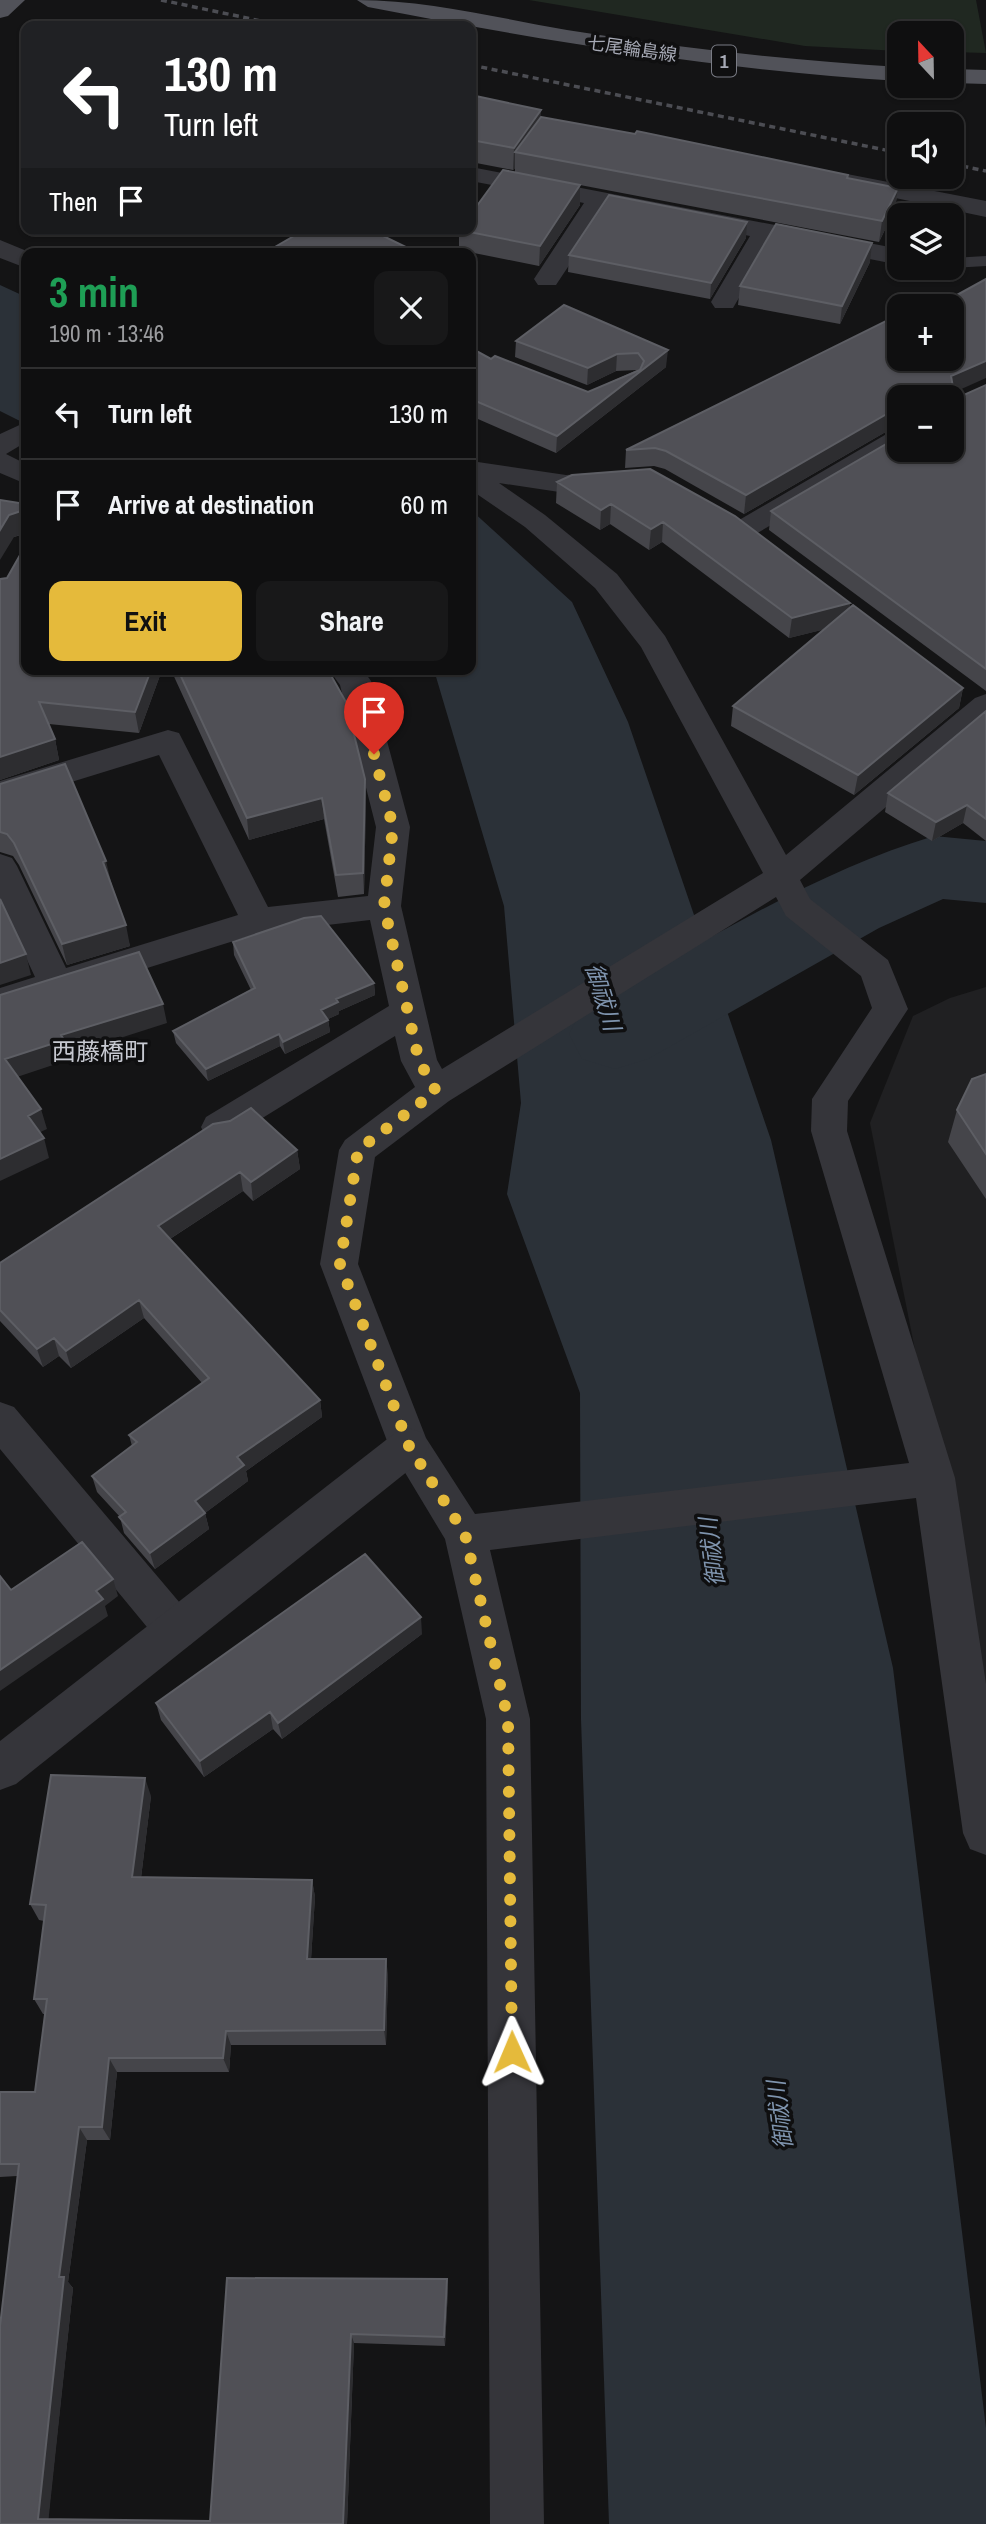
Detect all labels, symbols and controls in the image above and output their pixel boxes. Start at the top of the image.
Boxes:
north arrow [887,21,964,98]
map controls [887,21,964,462]
street label: 七尾輪島線 [586,30,678,67]
text: 130 m [164,40,278,106]
road number: 1 [712,45,736,76]
icon: left [49,49,140,140]
text: Turn left [164,103,258,146]
button: sound [887,112,964,189]
icon: arrive [112,182,150,220]
text: Then [49,184,98,219]
button: layers [887,203,964,280]
text: 3 min [49,264,139,320]
button: close [374,271,448,345]
button: + [887,294,964,371]
text: 190 m · 13:46 [49,318,164,349]
button: − [887,385,964,462]
icon: left [49,395,87,433]
text: Turn left [108,396,192,431]
text: 130 m [389,396,448,431]
icon: arrive [49,486,87,524]
text: Arrive at destination [108,487,314,522]
text: 60 m [401,487,448,522]
button: Exit [49,581,242,661]
button: Share [256,581,448,661]
pin [344,682,404,754]
icon: arrive [355,693,393,731]
water label: 御祓川 [579,959,629,1037]
district label: 西藤橋町 [52,1035,148,1067]
water label: 御祓川 [692,1513,731,1588]
position arrow [475,2015,549,2089]
water label: 御祓川 [760,2076,799,2151]

